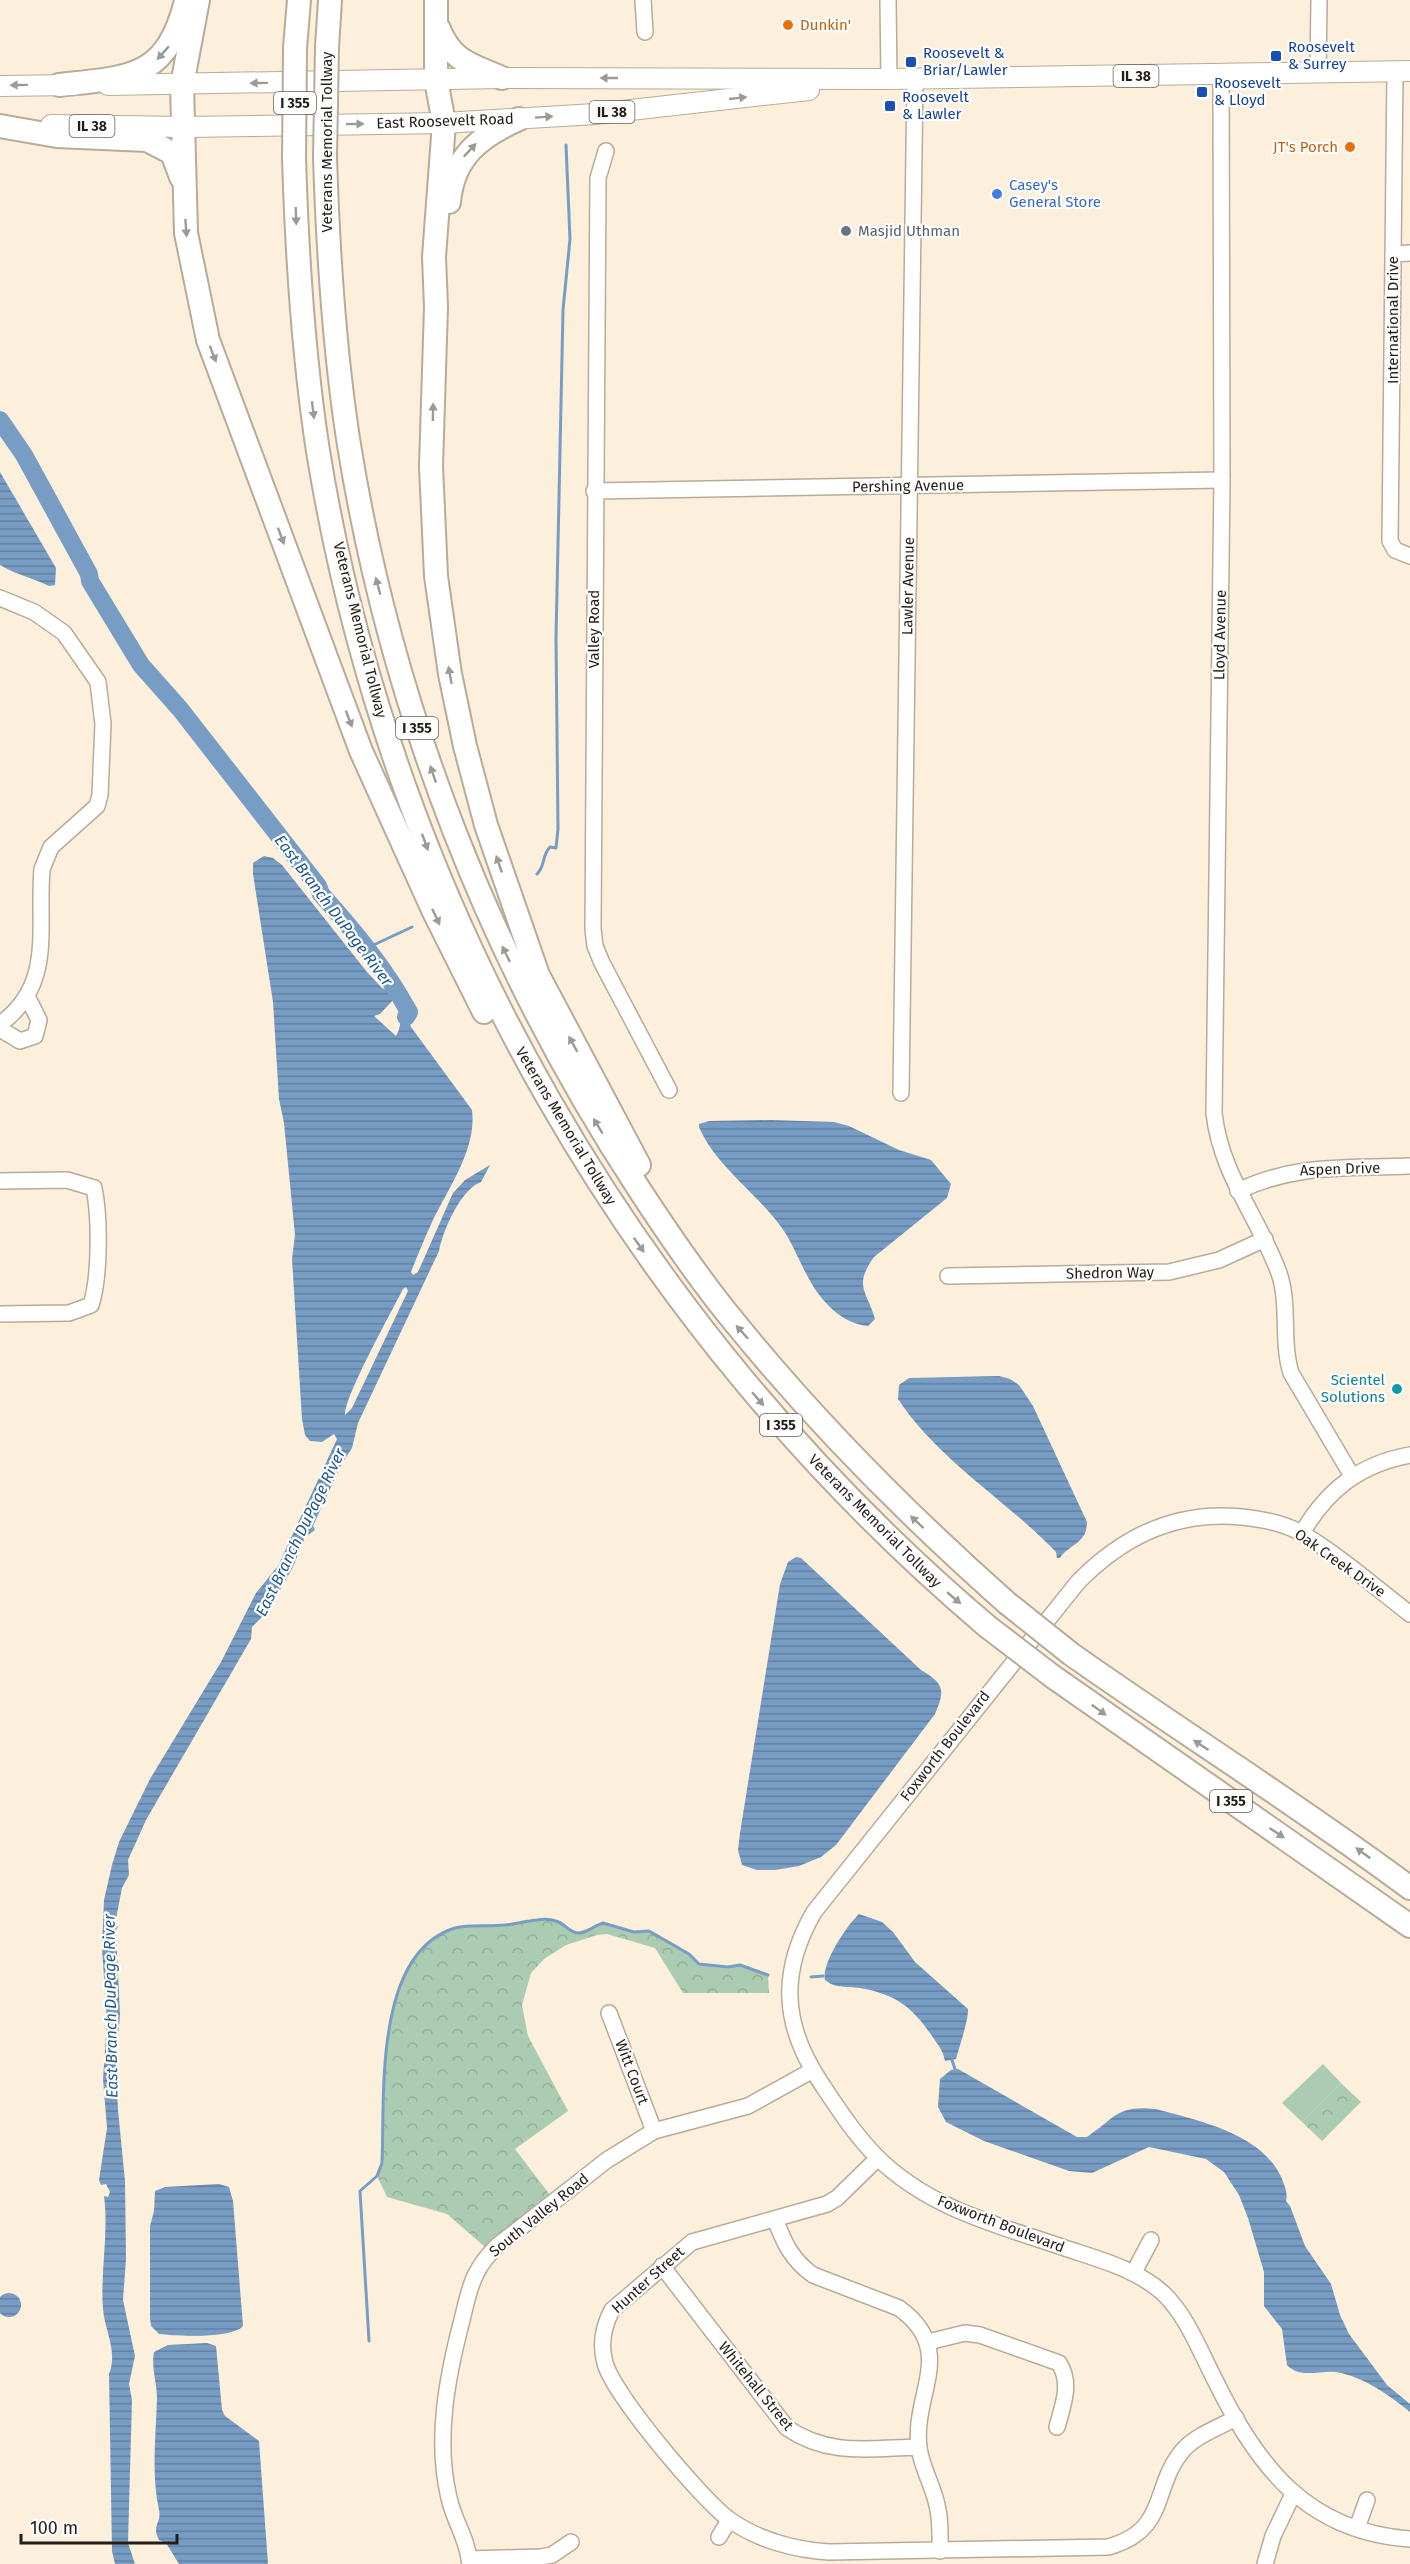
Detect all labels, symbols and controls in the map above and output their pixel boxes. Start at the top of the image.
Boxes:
place label: Dunkin' [800,16,851,34]
marker: Dunkin' [781,18,795,32]
place label: Roosevelt & Surrey [1288,38,1355,73]
place label: Roosevelt & Briar/Lawler [923,44,1008,79]
one-way arrow [156,45,169,61]
marker: Roosevelt & Surrey [1269,49,1283,63]
street label: Veterans Memorial Tollway [318,51,336,232]
marker: Roosevelt & Briar/Lawler [904,55,918,69]
road number: IL 38 [1114,65,1158,87]
one-way arrow [599,73,618,83]
place label: Roosevelt & Lloyd [1214,74,1281,109]
one-way arrow [249,78,268,88]
one-way arrow [9,80,28,90]
marker: Roosevelt & Lloyd [1195,85,1209,99]
place label: Roosevelt & Lawler [902,88,969,123]
road number: I 355 [274,92,316,114]
one-way arrow [729,93,748,103]
marker: Roosevelt & Lawler [883,99,897,113]
road number: IL 38 [590,101,634,123]
street label: East Roosevelt Road [376,110,514,132]
one-way arrow [535,113,554,122]
road number: IL 38 [70,115,115,137]
one-way arrow [346,119,365,129]
place label: JT's Porch [1273,138,1338,156]
marker: JT's Porch [1343,140,1357,154]
one-way arrow [463,143,477,158]
place label: Casey's General Store [1009,176,1101,211]
marker: Casey's General Store [990,187,1004,201]
one-way arrow [291,207,301,226]
one-way arrow [181,218,191,237]
place label: Masjid Uthman [858,222,960,240]
marker: Masjid Uthman [839,224,853,238]
street label: International Drive [1384,256,1402,384]
one-way arrow [208,345,218,363]
one-way arrow [308,401,318,420]
one-way arrow [428,403,437,422]
street label: Pershing Avenue [852,476,964,496]
one-way arrow [277,527,286,545]
street label: Lawler Avenue [898,537,918,635]
street label: Veterans Memorial Tollway [329,540,391,721]
one-way arrow [372,577,382,596]
street label: Valley Road [585,590,603,668]
street label: Lloyd Avenue [1210,590,1230,680]
one-way arrow [445,665,454,684]
one-way arrow [345,710,354,728]
road number: I 355 [396,717,438,739]
one-way arrow [427,764,437,782]
water label: East Branch DuPage River [271,831,397,990]
one-way arrow [420,833,430,851]
one-way arrow [494,855,504,873]
one-way arrow [432,908,441,925]
one-way arrow [502,945,511,962]
one-way arrow [568,1035,578,1052]
street label: Veterans Memorial Tollway [512,1044,621,1209]
one-way arrow [593,1117,603,1134]
street label: Aspen Drive [1299,1159,1381,1179]
one-way arrow [633,1237,645,1252]
street label: Shedron Way [1066,1263,1155,1283]
one-way arrow [736,1325,749,1340]
place label: Scientel Solutions [1321,1371,1386,1406]
marker: Scientel Solutions [1390,1382,1404,1396]
one-way arrow [751,1391,764,1406]
road number: I 355 [760,1414,802,1436]
water label: East Branch DuPage River [252,1444,350,1619]
street label: Veterans Memorial Tollway [805,1451,946,1592]
one-way arrow [910,1515,924,1529]
street label: Oak Creek Drive [1291,1525,1389,1601]
one-way arrow [946,1591,961,1604]
street label: Foxworth Boulevard [896,1687,994,1805]
one-way arrow [1091,1704,1107,1716]
one-way arrow [1193,1740,1209,1751]
road number: I 355 [1210,1790,1252,1812]
one-way arrow [1269,1827,1285,1838]
one-way arrow [1356,1847,1372,1859]
water label: East Branch DuPage River [99,1913,122,2098]
street label: Witt Court [611,2037,653,2108]
street label: South Valley Road [486,2169,592,2261]
street label: Foxworth Boulevard [935,2191,1067,2257]
street label: Hunter Street [608,2242,688,2317]
street label: Whitehall Street [715,2338,798,2434]
scale bar [21,2507,177,2545]
text: 100 m [30,2517,78,2539]

